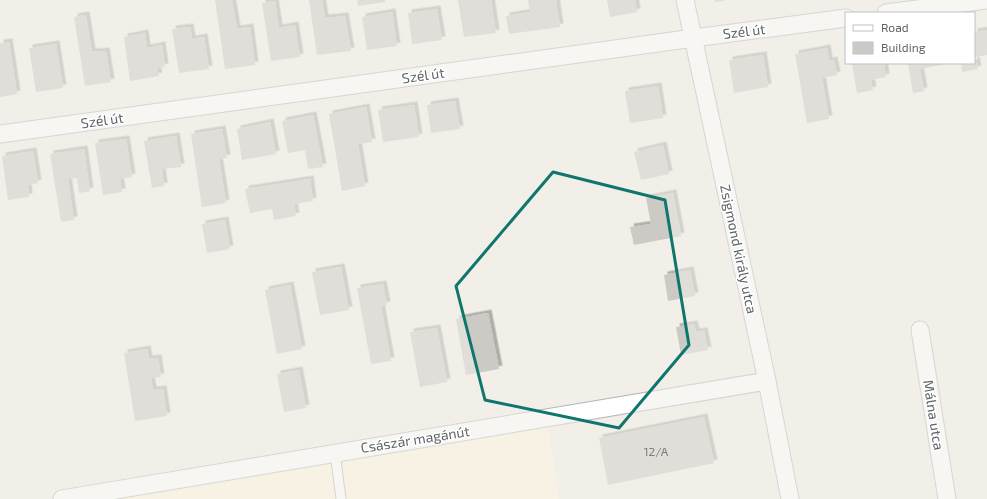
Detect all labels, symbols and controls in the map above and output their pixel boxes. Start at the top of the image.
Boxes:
legend [845,12,975,64]
street label: Szél út [722,20,766,42]
text: Road [881,20,909,34]
text: Building [881,40,926,54]
street label: Szél út [401,64,445,86]
street label: Szél út [80,109,124,131]
street label: Zsigmond király utca [717,183,761,315]
street label: Málna utca [920,379,948,451]
street label: Császár magánút [359,422,471,456]
house number: 12/A [644,444,669,458]

